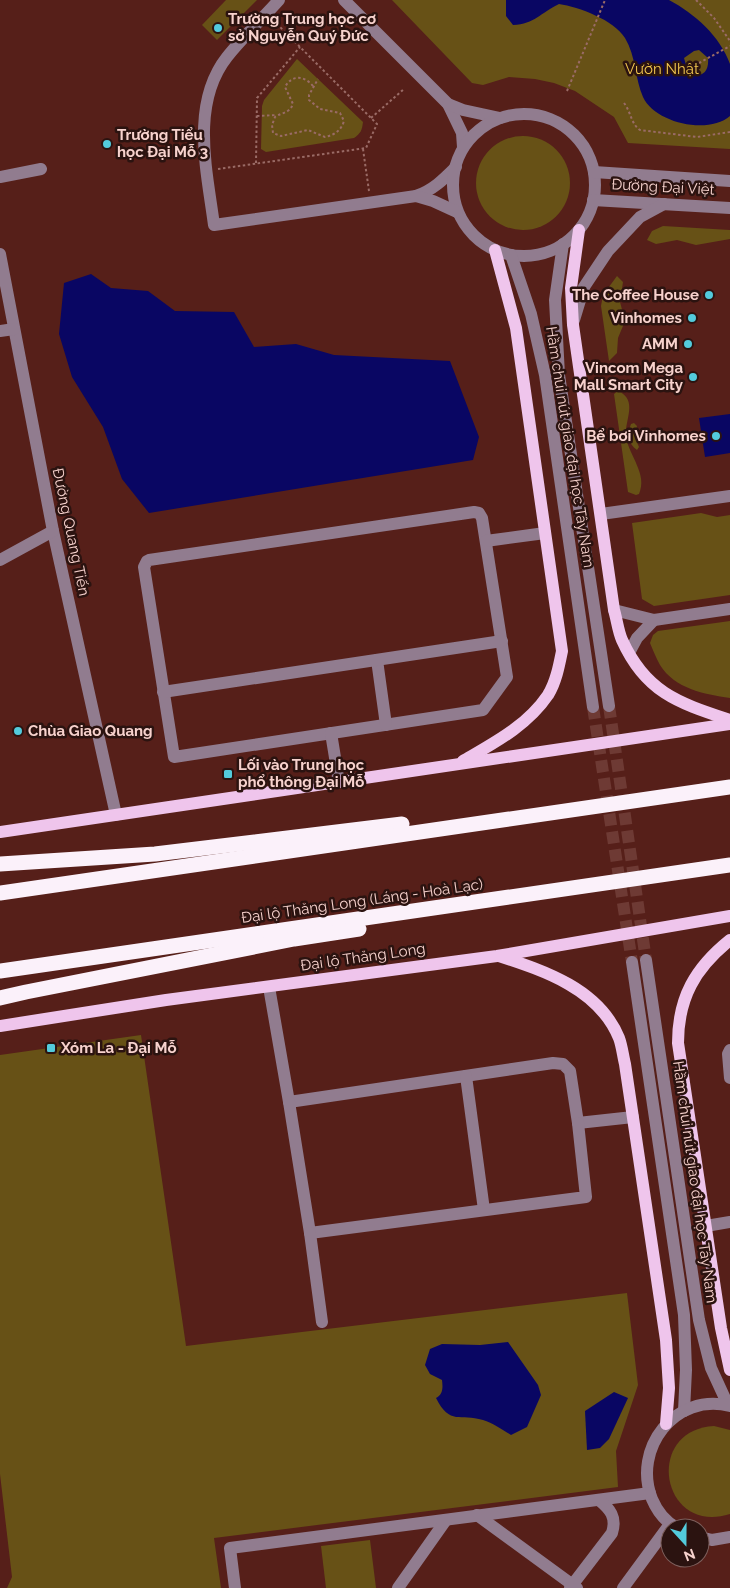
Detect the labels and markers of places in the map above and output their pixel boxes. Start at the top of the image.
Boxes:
place label: Trường Trung học cơ sở Nguyễn Quý Đức [228,10,376,45]
marker: Trường Trung học cơ sở Nguyễn Quý Đức [212,22,224,34]
place label: Trường Tiểu học Đại Mỗ 3 [117,126,208,161]
marker: Trường Tiểu học Đại Mỗ 3 [101,138,113,150]
place label: The Coffee House [572,286,699,304]
marker: The Coffee House [703,289,715,301]
place label: Vinhomes [610,309,682,327]
marker: Vinhomes [686,312,698,324]
place label: AMM [642,335,678,353]
marker: AMM [682,338,694,350]
place label: Vincom Mega Mall Smart City [574,359,684,394]
marker: Vincom Mega Mall Smart City [687,371,699,383]
place label: Bể bơi Vinhomes [586,427,706,445]
marker: Bể bơi Vinhomes [710,430,722,442]
place label: Chùa Giao Quang [28,722,153,740]
marker: Chùa Giao Quang [12,725,24,737]
place label: Lối vào Trung học phổ thông Đại Mỗ [238,756,365,791]
marker: Lối vào Trung học phổ thông Đại Mỗ [222,768,234,780]
place label: Xóm La - Đại Mỗ [60,1039,177,1057]
marker: Xóm La - Đại Mỗ [45,1042,57,1054]

